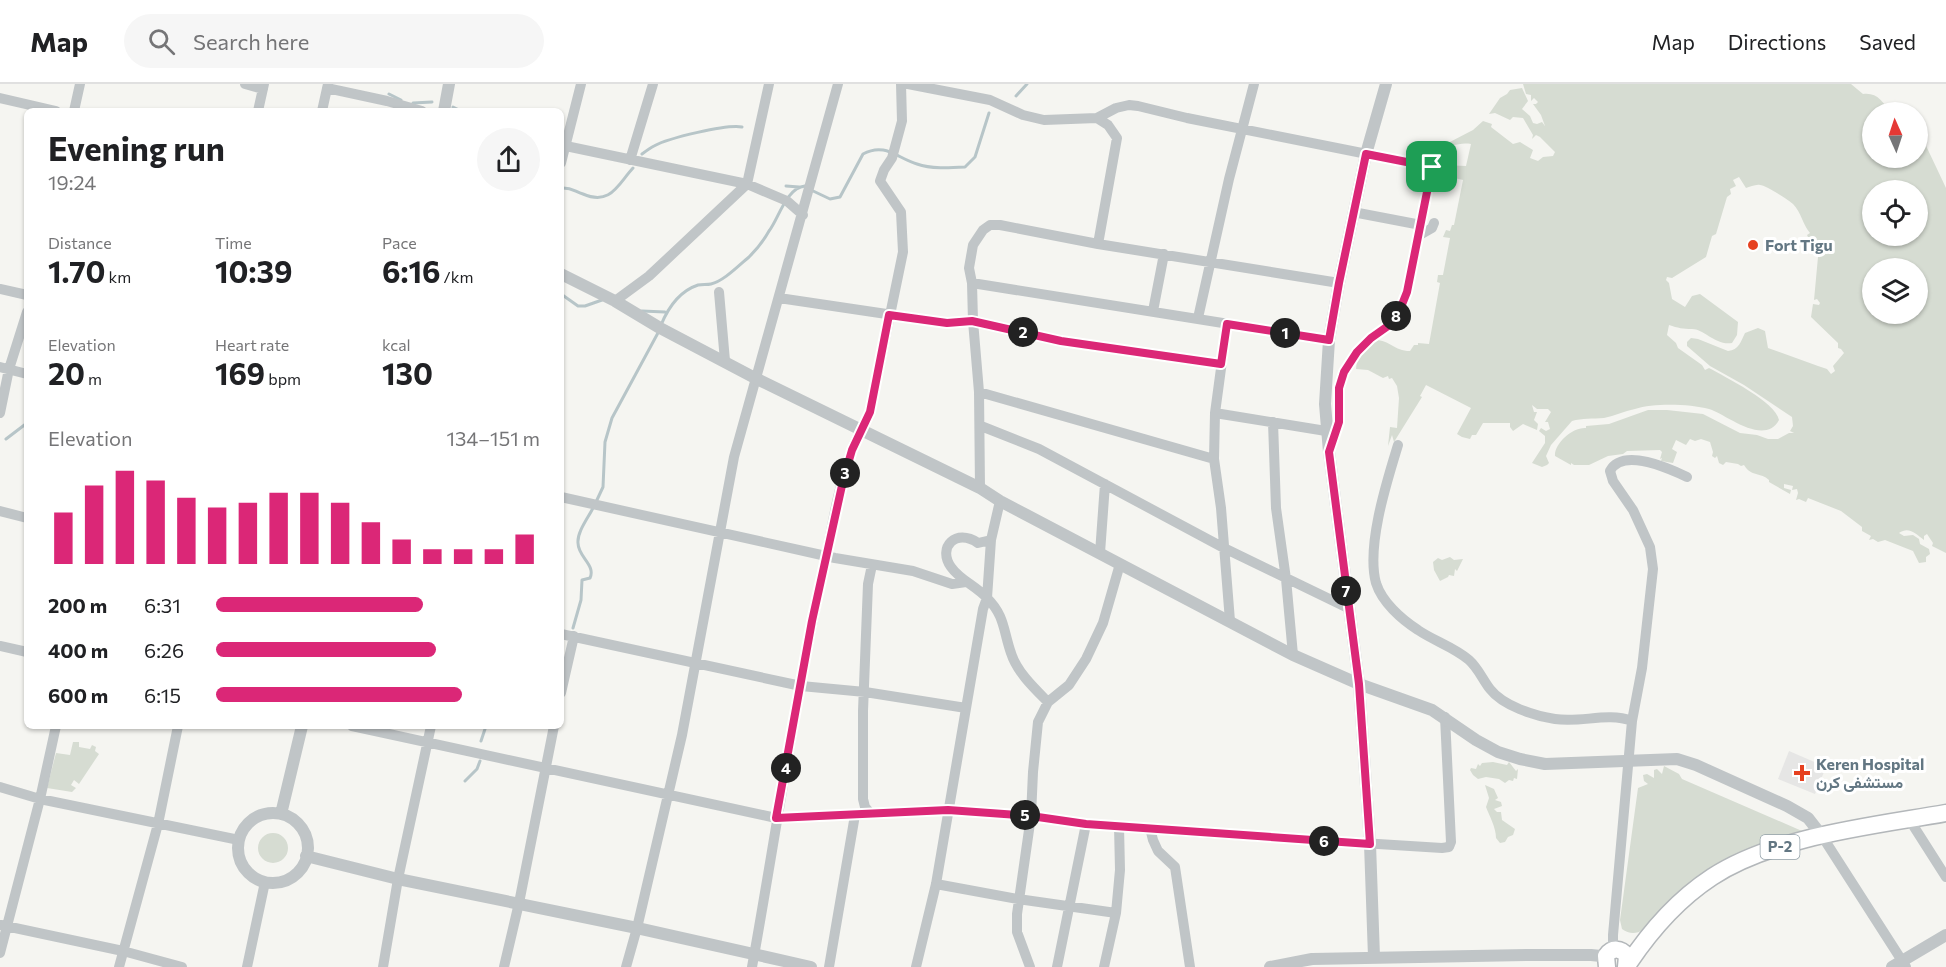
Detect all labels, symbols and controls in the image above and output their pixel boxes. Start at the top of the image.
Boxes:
search box [124,14,544,68]
text: Map [30,24,88,58]
icon: search [145,25,178,58]
text: Search here [193,28,309,55]
text: Map [1652,29,1695,54]
text: Directions [1728,29,1826,54]
text: Saved [1859,29,1916,54]
north arrow [1862,102,1928,168]
map controls [1862,102,1928,324]
text: Evening run [48,127,225,168]
button: share [477,128,540,191]
pin [1406,141,1457,192]
icon: arrive [1415,150,1448,183]
text: 19:24 [48,170,96,194]
button: locate [1862,180,1928,246]
text: Distance [48,233,112,252]
text: Time [215,233,252,252]
text: Pace [382,233,417,252]
place label: Fort Tigu [1765,235,1833,254]
marker: Fort Tigu [1746,238,1760,252]
text: 1.70 [48,252,105,289]
text: 10:39 [215,252,292,289]
text: 6:16 [382,252,441,289]
button: layers [1862,258,1928,324]
text: km [105,267,131,286]
text: /km [441,267,473,286]
pin: 8 [1381,301,1411,331]
text: 8 [1391,306,1401,325]
pin: 2 [1008,317,1038,347]
pin: 1 [1270,318,1300,348]
text: 2 [1018,322,1028,341]
text: 1 [1281,323,1289,342]
text: Elevation [48,335,116,354]
text: Heart rate [215,335,289,354]
text: kcal [382,335,411,354]
text: 20 [48,354,85,391]
text: 169 [215,354,265,391]
text: 130 [382,354,433,391]
text: m [85,369,102,388]
text: bpm [265,369,301,388]
text: Elevation [48,426,133,450]
text: 134–151 m [446,426,540,450]
pin: 3 [830,458,860,488]
text: 3 [840,463,850,482]
pin: 7 [1331,576,1361,606]
text: 7 [1342,581,1350,600]
text: 200 m [48,593,107,617]
text: 6:31 [144,593,181,617]
text: 400 m [48,638,108,662]
text: 6:26 [144,638,184,662]
text: 600 m [48,683,108,707]
text: 6:15 [144,683,181,707]
pin: 4 [771,753,801,783]
place label: Keren Hospital مستشفى كرن [1816,754,1924,793]
text: 4 [781,758,791,777]
marker: Keren Hospital مستشفى كرن [1793,764,1811,782]
pin: 5 [1010,800,1040,830]
text: 5 [1020,805,1030,824]
pin: 6 [1309,826,1339,856]
text: 6 [1319,831,1329,850]
road number: P-2 [1760,835,1800,859]

